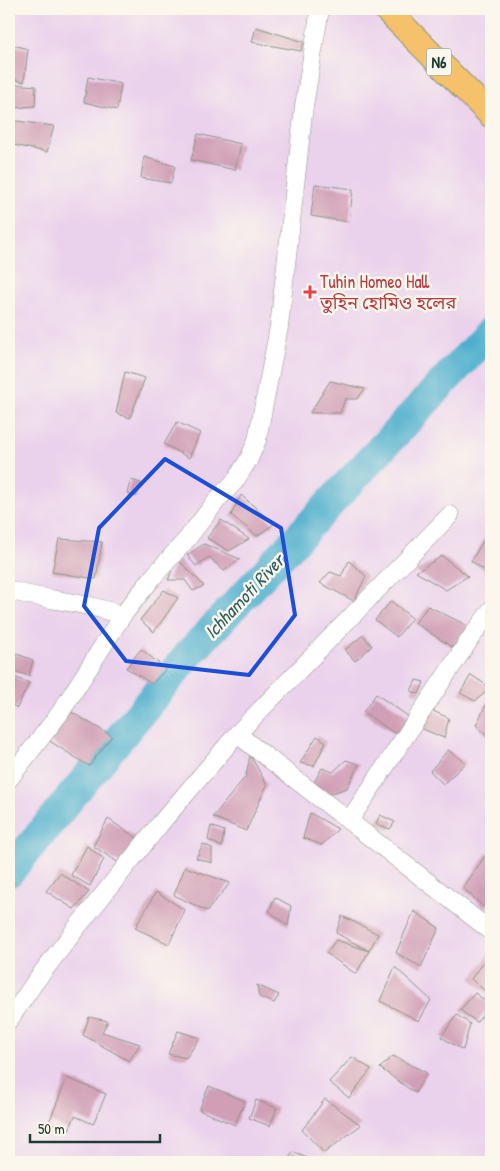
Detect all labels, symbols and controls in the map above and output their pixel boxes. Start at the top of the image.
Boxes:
road number: N6 [426,48,452,76]
place label: Tuhin Homeo Hall তুহিন হোমিও হলের [319,269,456,315]
marker: Tuhin Homeo Hall তুহিন হোমিও হলের [304,286,316,298]
water label: Ichhamoti River [198,546,292,644]
scale bar [30,1111,160,1143]
text: 50 m [38,1118,65,1139]

